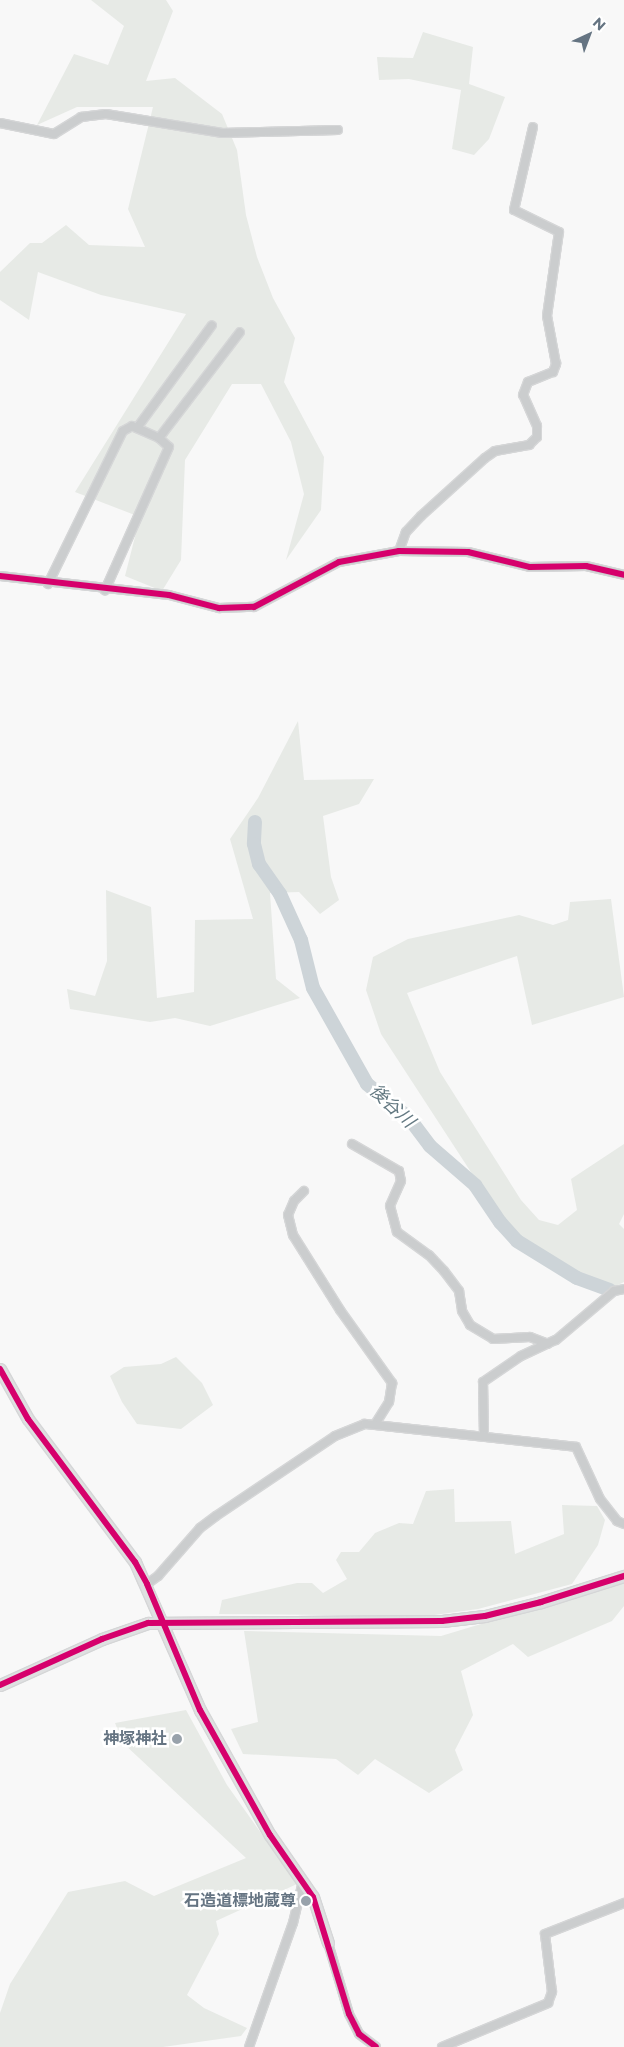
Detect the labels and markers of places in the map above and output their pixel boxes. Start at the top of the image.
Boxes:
place label: 神塚神社 [103,1729,167,1749]
marker: 神塚神社 [171,1733,183,1745]
place label: 石造道標地蔵尊 [184,1891,296,1911]
marker: 石造道標地蔵尊 [300,1895,312,1907]

